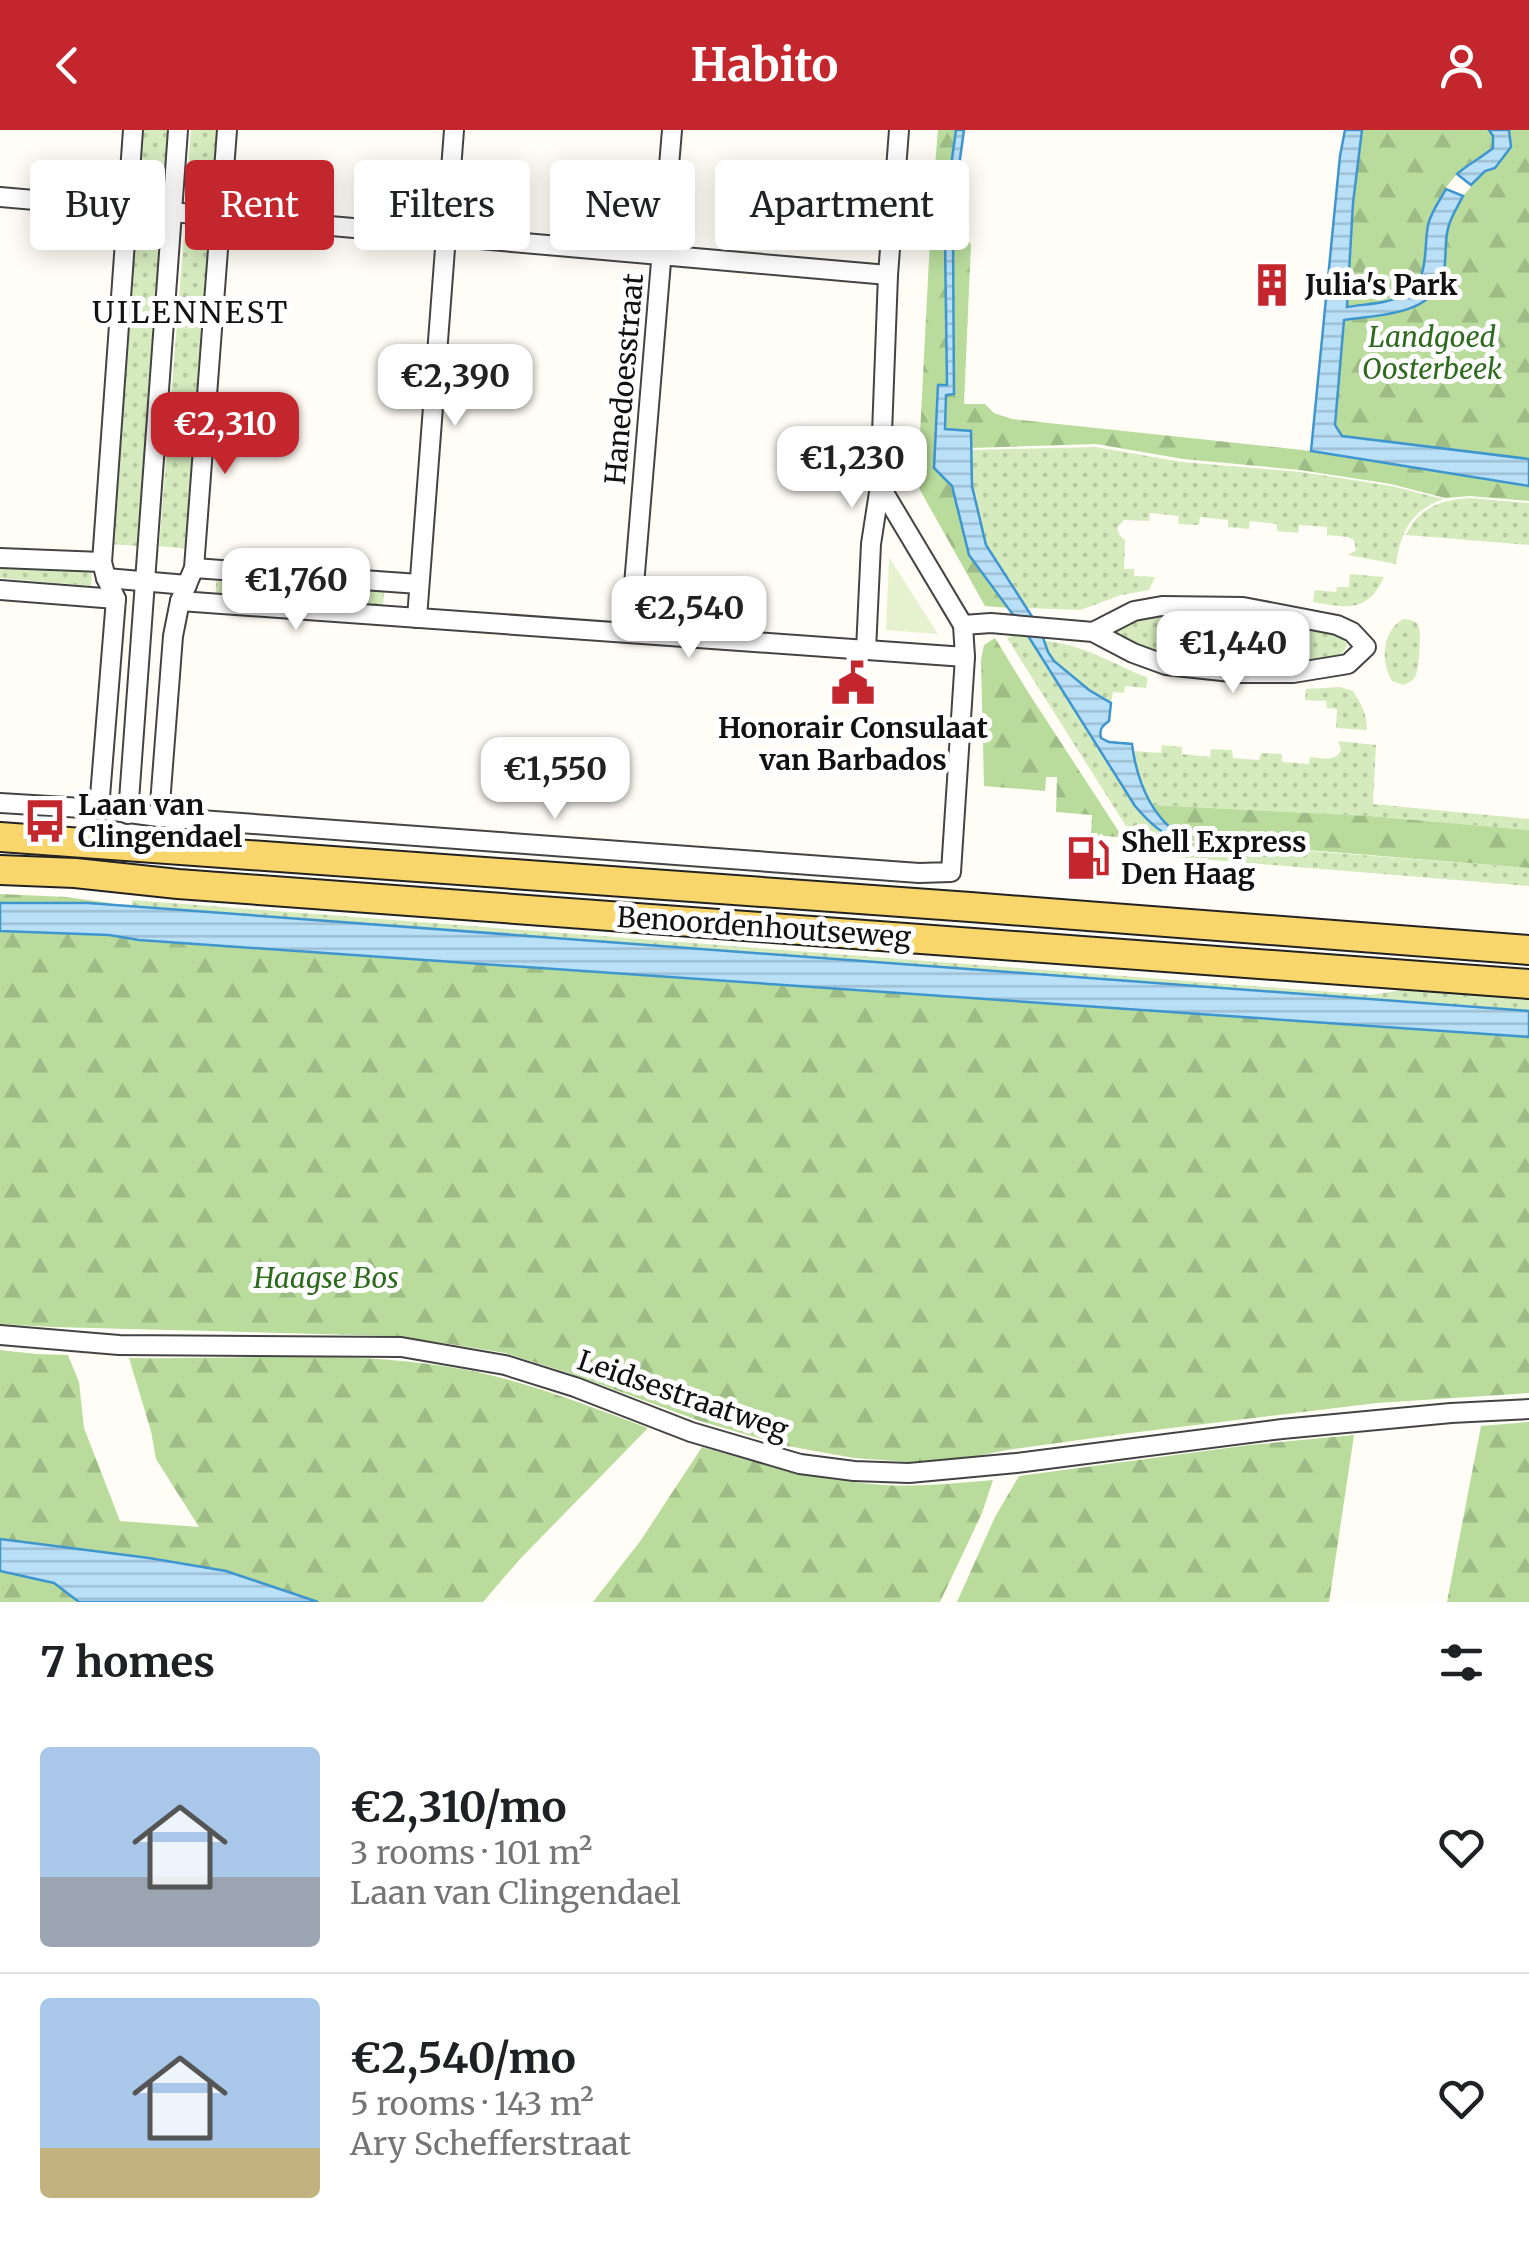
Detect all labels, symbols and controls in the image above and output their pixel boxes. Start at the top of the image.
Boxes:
text: Habito [691,37,838,93]
icon: back [40,38,95,93]
icon: person [1434,38,1489,93]
chip: Buy [30,160,165,250]
chip: Rent [185,160,334,250]
chip: Filters [354,160,530,250]
chip: New [550,160,695,250]
chip: Apartment [715,160,969,250]
building icon: Julia's Park [1248,261,1296,309]
place label: Julia's Park [1304,267,1458,303]
street label: Hanedoesstraat [597,272,651,486]
district label: UILENNEST [92,293,290,331]
park label: Landgoed Oosterbeek [1362,319,1502,387]
pin: €2,390 [374,344,536,429]
text: €2,390 [400,356,510,396]
pin: €2,310 [144,392,306,477]
text: €2,310 [173,404,277,444]
pin: €1,230 [771,426,933,511]
text: €1,230 [799,438,905,478]
pin: €1,760 [215,548,377,633]
text: €1,760 [244,560,348,600]
pin: €2,540 [608,576,770,661]
text: €2,540 [634,588,744,628]
pin: €1,440 [1152,611,1314,696]
text: €1,440 [1179,623,1287,663]
public building icon: Honorair Consulaat van Barbados [829,659,877,707]
place label: Honorair Consulaat van Barbados [718,710,988,778]
pin: €1,550 [474,737,636,822]
text: €1,550 [503,749,607,789]
place label: Laan van Clingendael [78,787,242,855]
bus stop icon: Laan van Clingendael [21,797,69,845]
place label: Shell Express Den Haag [1121,824,1306,892]
fuel station icon: Shell Express Den Haag [1064,834,1112,882]
street label: Benoordenhoutseweg [616,899,912,955]
park label: Haagse Bos [252,1260,399,1296]
street label: Leidsestraatweg [573,1342,793,1448]
icon: filters [1434,1635,1489,1690]
text: 7 homes [40,1636,215,1688]
text: €2,310/mo [350,1781,567,1833]
icon: home [120,1787,240,1907]
icon: heart [1434,1820,1489,1875]
text: 3 rooms · 101 m² [350,1833,592,1873]
text: Laan van Clingendael [350,1873,681,1913]
text: €2,540/mo [350,2032,576,2084]
icon: home [120,2038,240,2158]
icon: heart [1434,2071,1489,2126]
text: 5 rooms · 143 m² [350,2084,594,2124]
text: Ary Schefferstraat [350,2124,631,2164]

